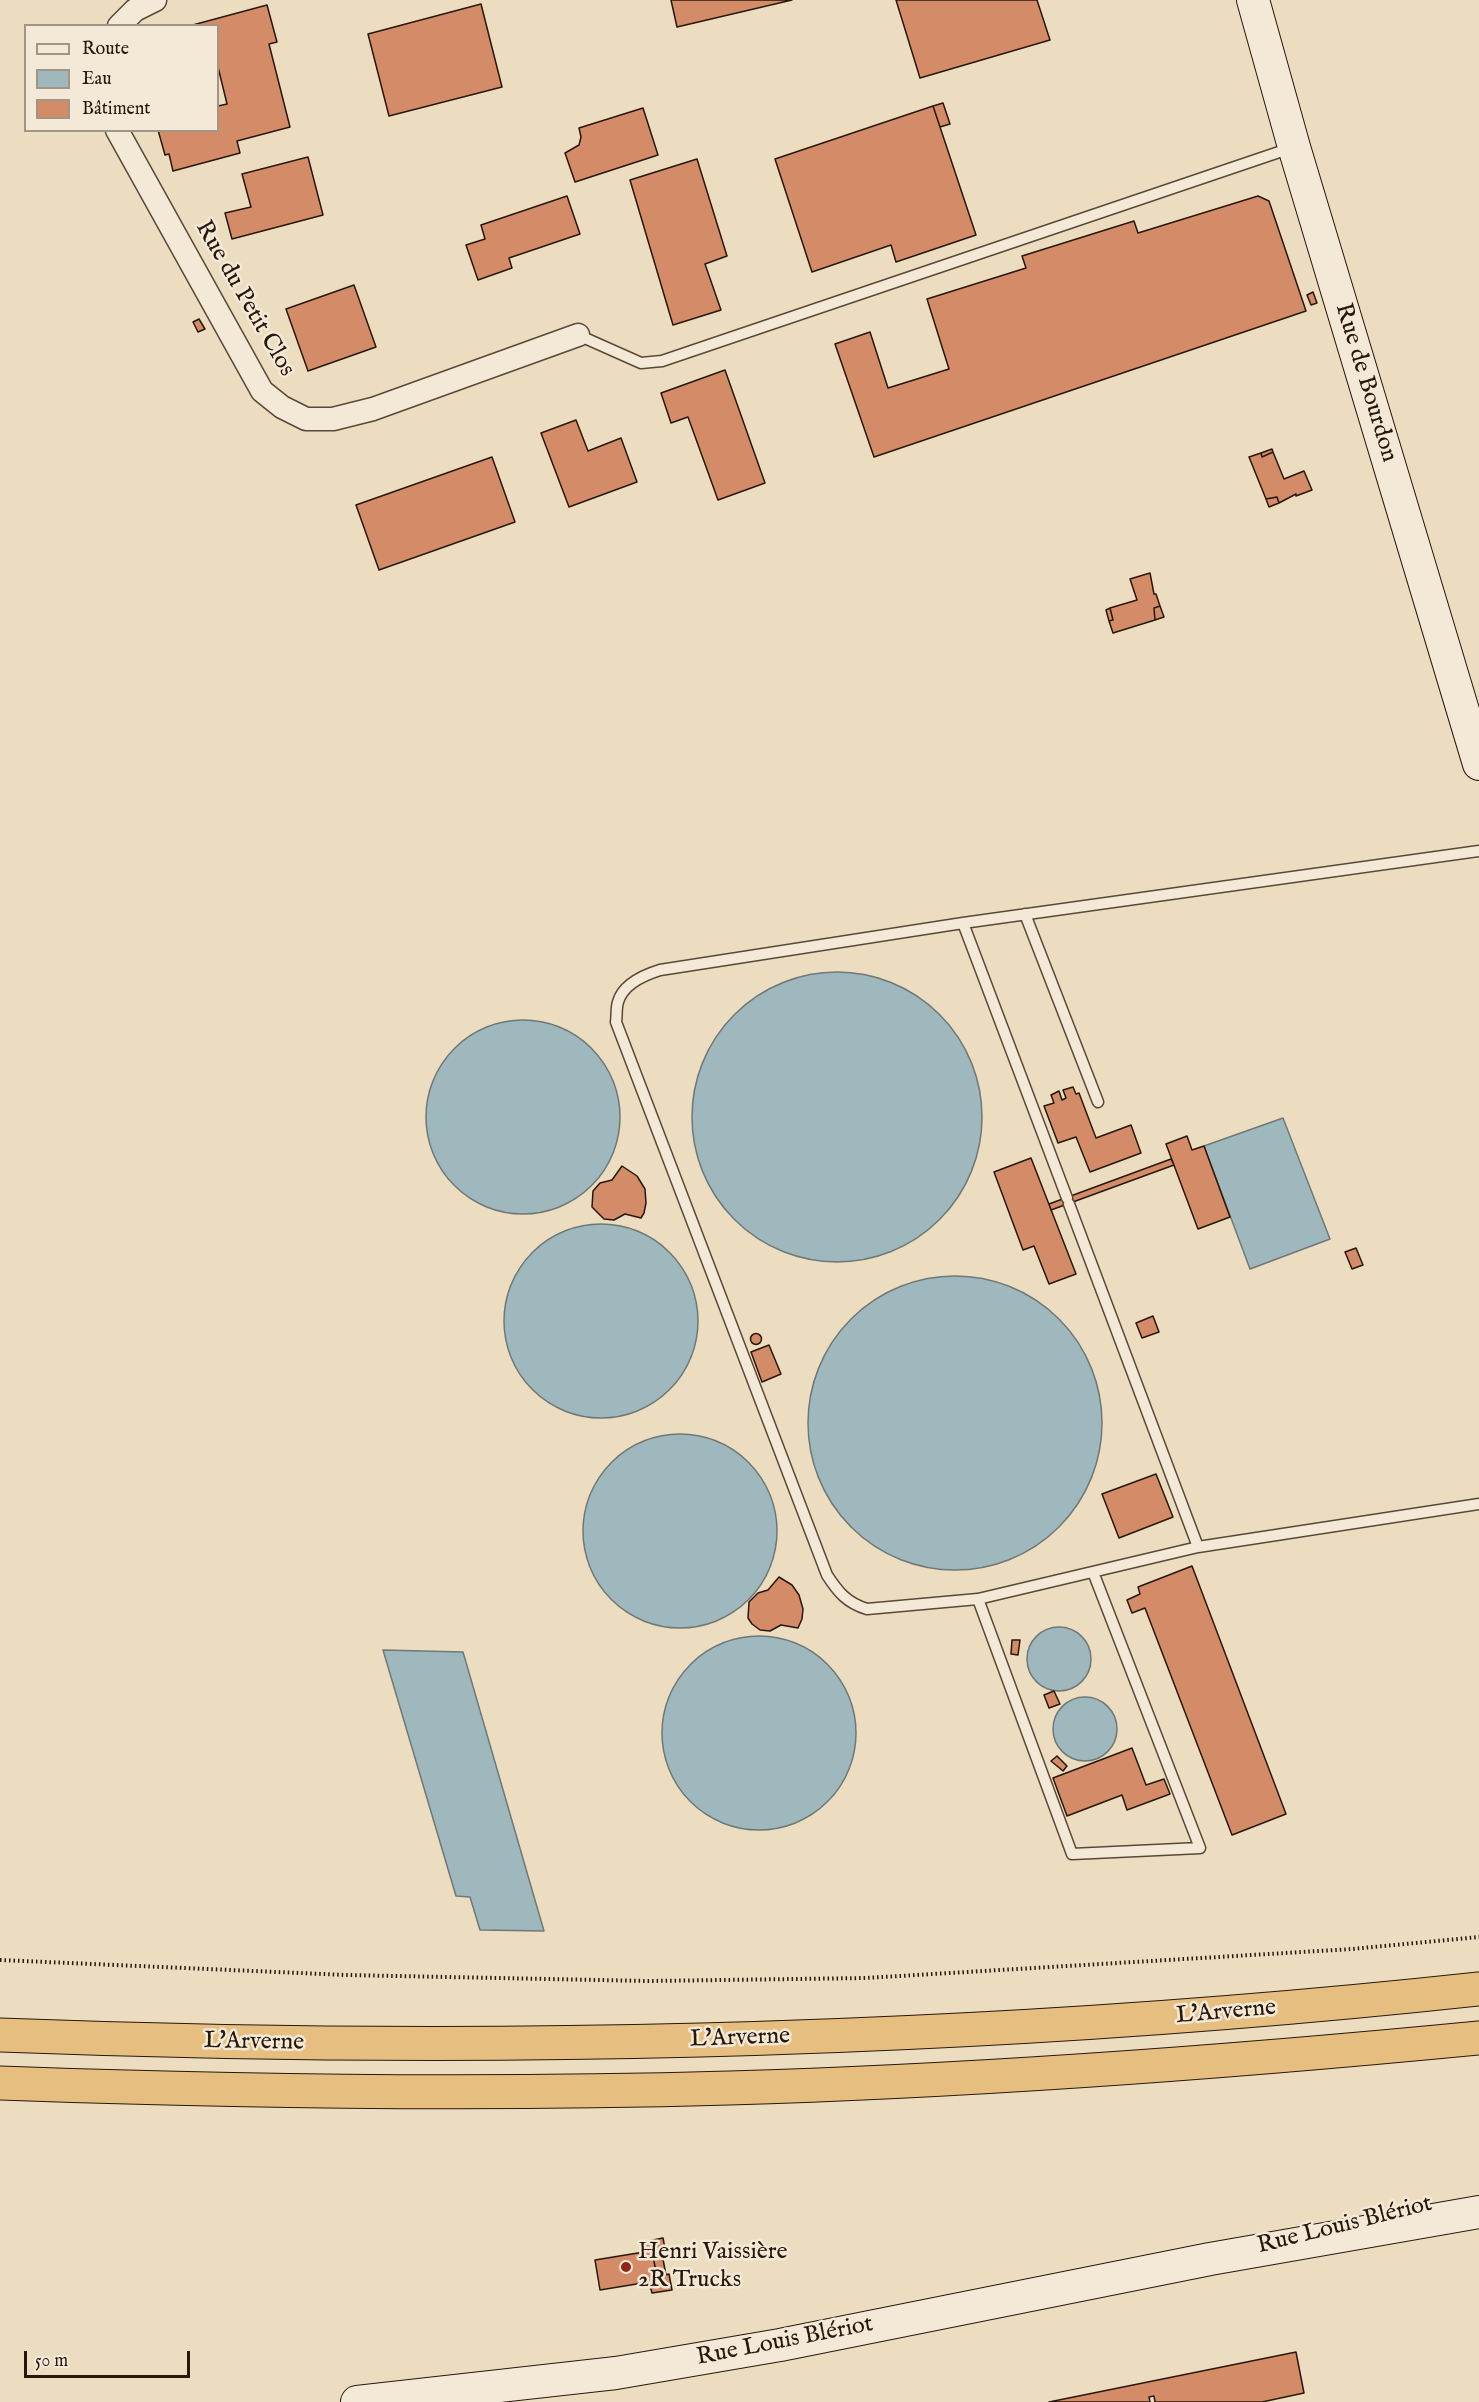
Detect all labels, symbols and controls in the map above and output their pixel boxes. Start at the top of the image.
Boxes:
legend [24,24,219,132]
text: Route [82,38,129,61]
text: Eau [82,68,112,91]
text: Bâtiment [82,98,151,121]
street label: Rue du Petit Clos [188,216,300,382]
street label: Rue de Bourdon [1327,300,1403,466]
street label: L'Arverne [1175,1994,1277,2032]
street label: L'Arverne [689,2023,791,2055]
street label: L'Arverne [204,2028,304,2058]
street label: Rue Louis Blériot [1255,2190,1435,2262]
place label: Henri Vaissière 2R Trucks [638,2239,788,2295]
marker: Henri Vaissière 2R Trucks [619,2260,633,2274]
street label: Rue Louis Blériot [694,2311,876,2373]
scale bar [27,2339,194,2377]
text: 50 m [35,2350,68,2373]

